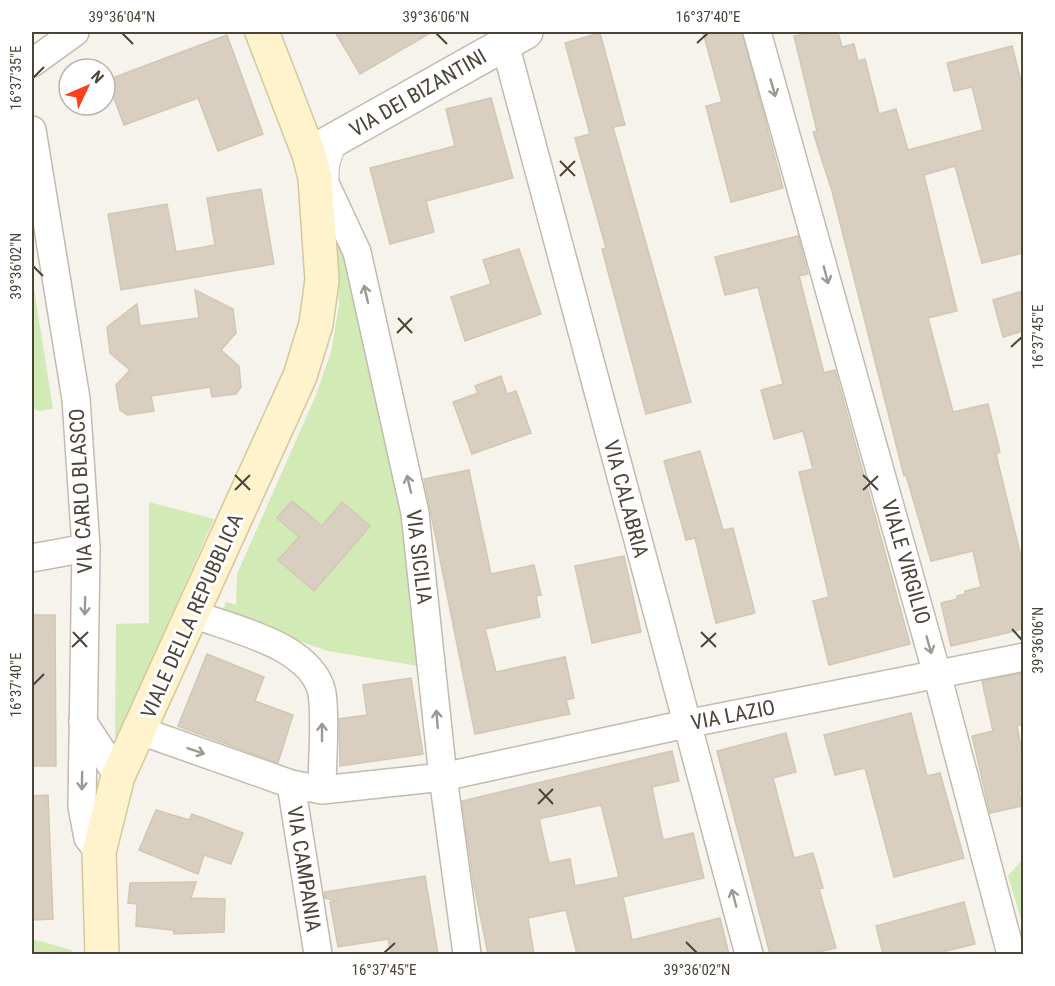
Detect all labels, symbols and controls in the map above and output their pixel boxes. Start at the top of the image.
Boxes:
text: 39°36'04"N [89,8,155,26]
text: 39°36'06"N [403,8,469,26]
text: 16°37'40"E [676,8,740,26]
street label: VIA DEI BIZANTINI [345,44,491,142]
text: 16°37'35"E [7,46,25,110]
north arrow [57,57,117,117]
text: N [87,67,108,87]
one-way arrow [768,78,779,97]
text: 39°36'02"N [7,233,25,299]
one-way arrow [821,265,833,284]
one-way arrow [360,285,372,304]
text: 16°37'45"E [1029,305,1047,369]
street label: VIA CARLO BLASCO [65,408,97,574]
street label: VIA CALABRIA [599,438,653,560]
one-way arrow [403,475,414,494]
street label: VIALE VIRGILIO [877,497,935,627]
street label: VIA SICILIA [401,508,437,606]
street label: VIALE DELLA REPUBBLICA [136,510,248,722]
one-way arrow [79,596,91,616]
text: 39°36'06"N [1029,607,1047,673]
one-way arrow [924,635,935,654]
text: 16°37'40"E [7,653,25,717]
street label: VIA LAZIO [689,695,777,735]
one-way arrow [431,710,442,730]
one-way arrow [316,722,328,742]
one-way arrow [186,746,205,757]
one-way arrow [76,770,88,790]
street label: VIA CAMPANIA [282,804,326,934]
one-way arrow [727,889,739,908]
text: 16°37'45"E [352,961,416,979]
text: 39°36'02"N [664,961,730,979]

